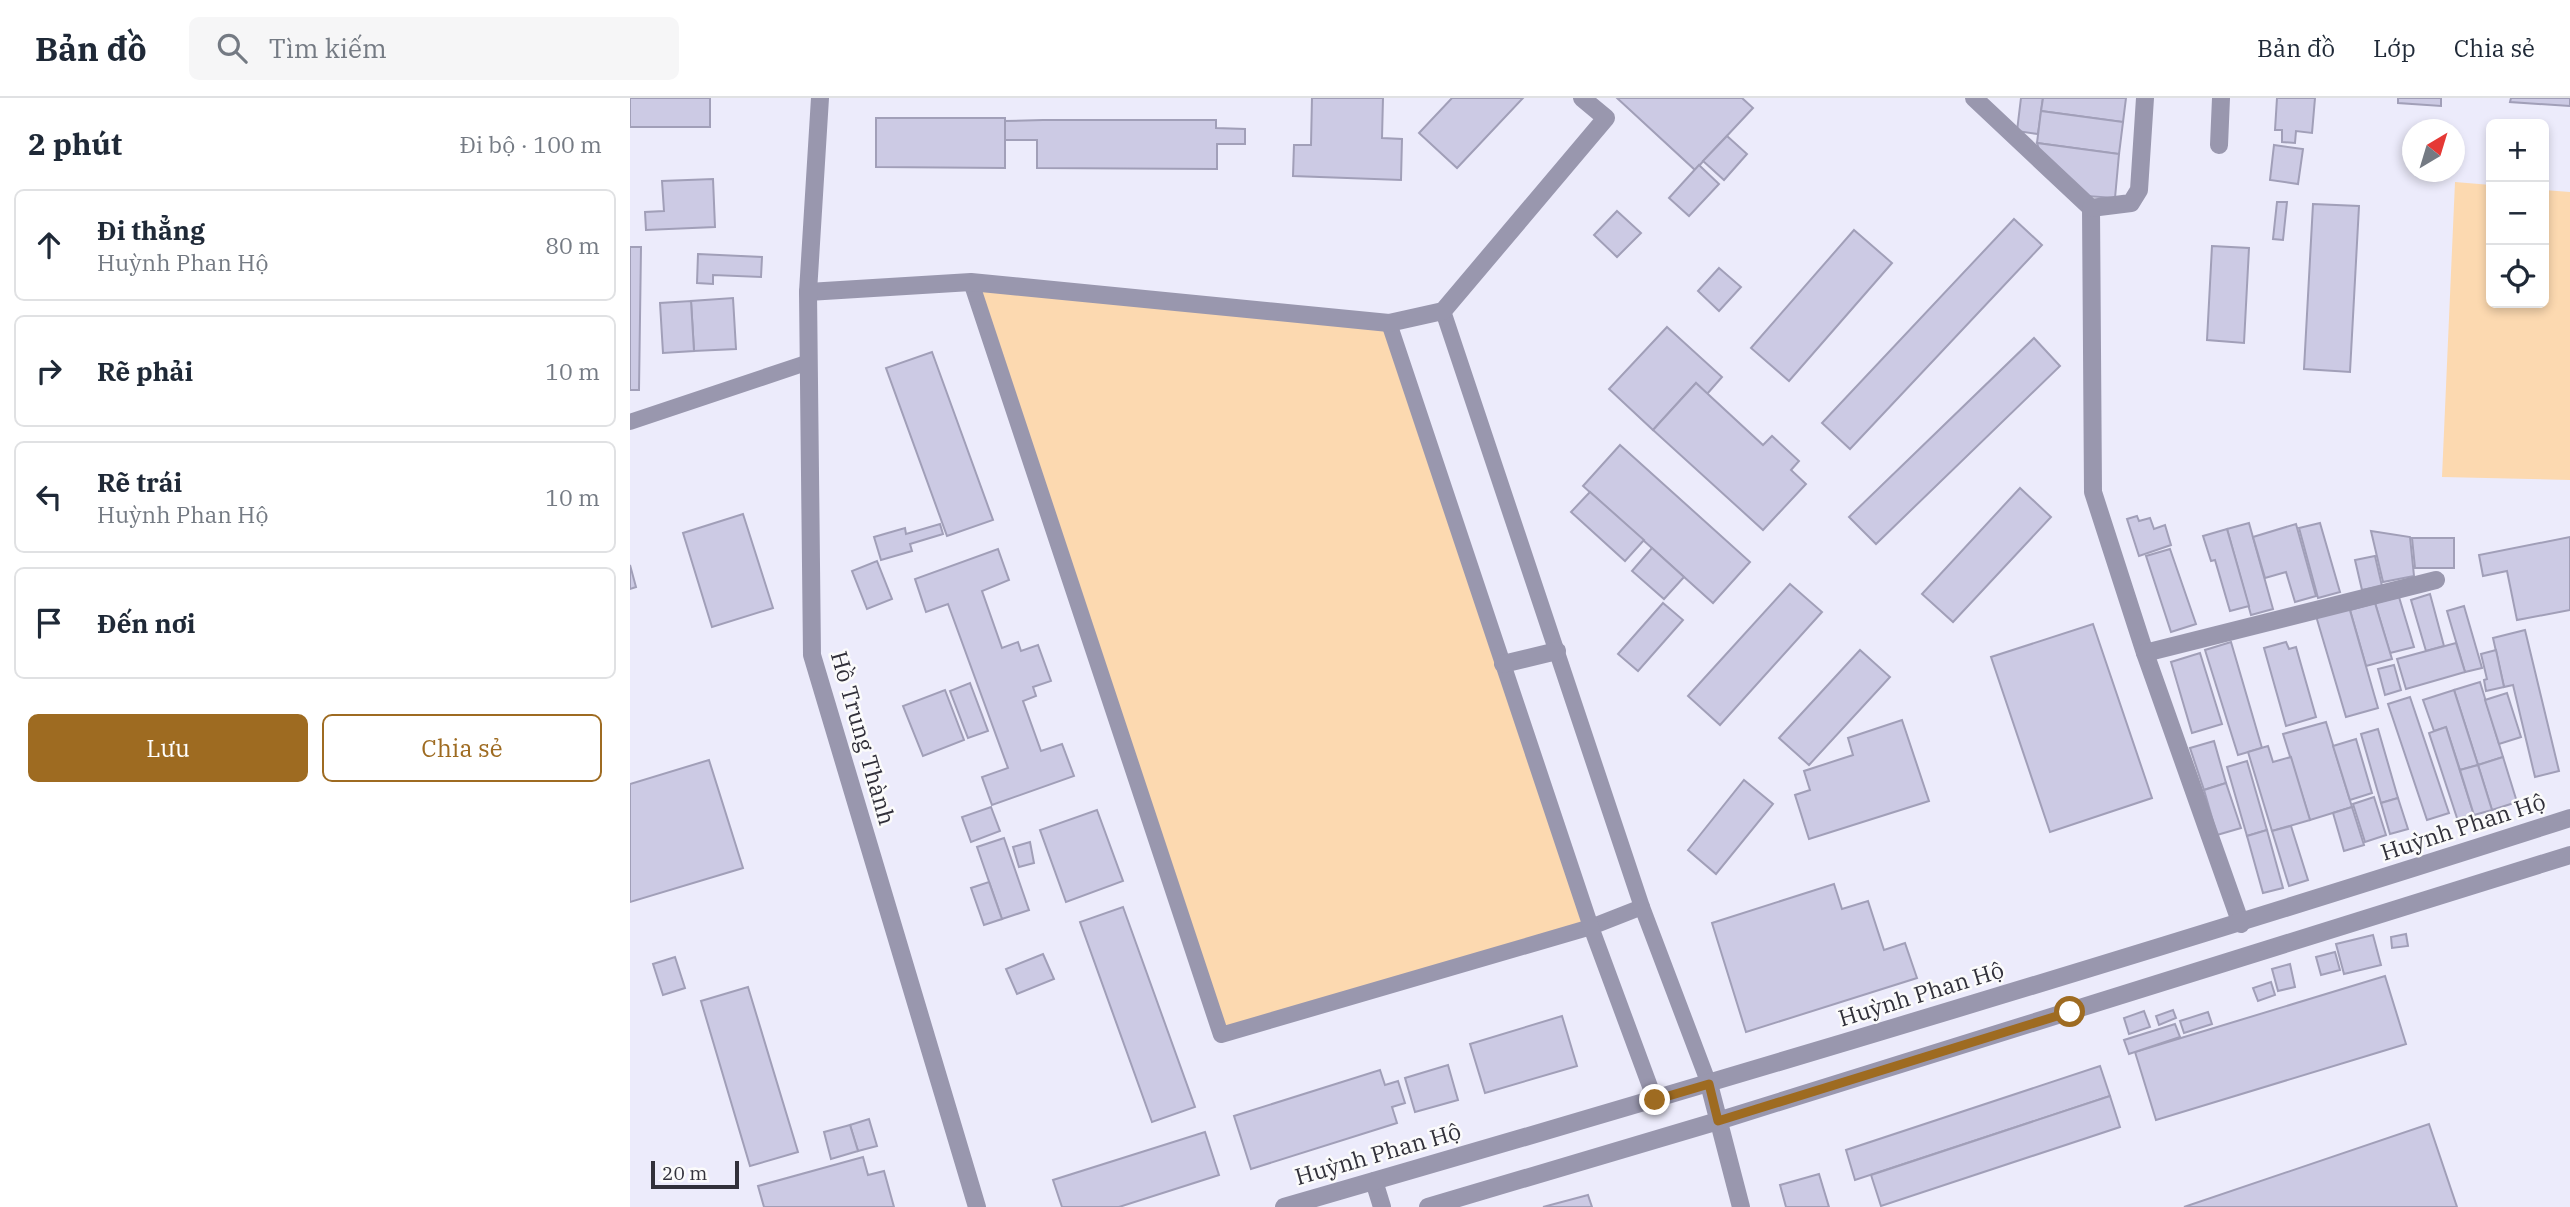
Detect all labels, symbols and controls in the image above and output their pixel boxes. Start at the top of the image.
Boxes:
search box [189,17,679,80]
text: Bản đồ [35,27,147,70]
icon: search [213,29,251,67]
text: Tìm kiếm [269,31,387,65]
text: Bản đồ [2257,32,2335,64]
text: Lớp [2373,32,2416,64]
text: Chia sẻ [2454,32,2535,64]
north arrow [2402,119,2465,182]
map controls [2486,119,2549,308]
button: + [2486,119,2549,182]
text: 2 phút [28,124,122,163]
text: Đi bộ · 100 m [459,129,602,159]
button: − [2486,182,2549,245]
text: Đi thẳng [97,213,205,247]
icon: ahead [30,226,68,264]
text: 80 m [545,230,600,260]
button: locate [2486,245,2549,308]
text: Huỳnh Phan Hộ [97,247,268,277]
icon: right [30,352,68,390]
text: Rẽ phải [97,354,193,388]
text: 10 m [545,356,600,386]
text: Rẽ trái [97,465,182,499]
icon: left [30,478,68,516]
text: 10 m [545,482,600,512]
text: Huỳnh Phan Hộ [97,499,268,529]
icon: arrive [30,604,68,642]
text: Đến nơi [97,606,196,640]
street label: Hồ Trung Thành [825,647,903,828]
button: Lưu [28,714,308,782]
button: Chia sẻ [322,714,602,782]
street label: Huỳnh Phan Hộ [2377,785,2549,867]
street label: Huỳnh Phan Hộ [1834,954,2007,1032]
route start [2054,996,2085,1027]
route end [1639,1084,1670,1115]
street label: Huỳnh Phan Hộ [1291,1115,1464,1191]
scale bar [651,1158,738,1190]
text: 20 m [662,1161,707,1185]

